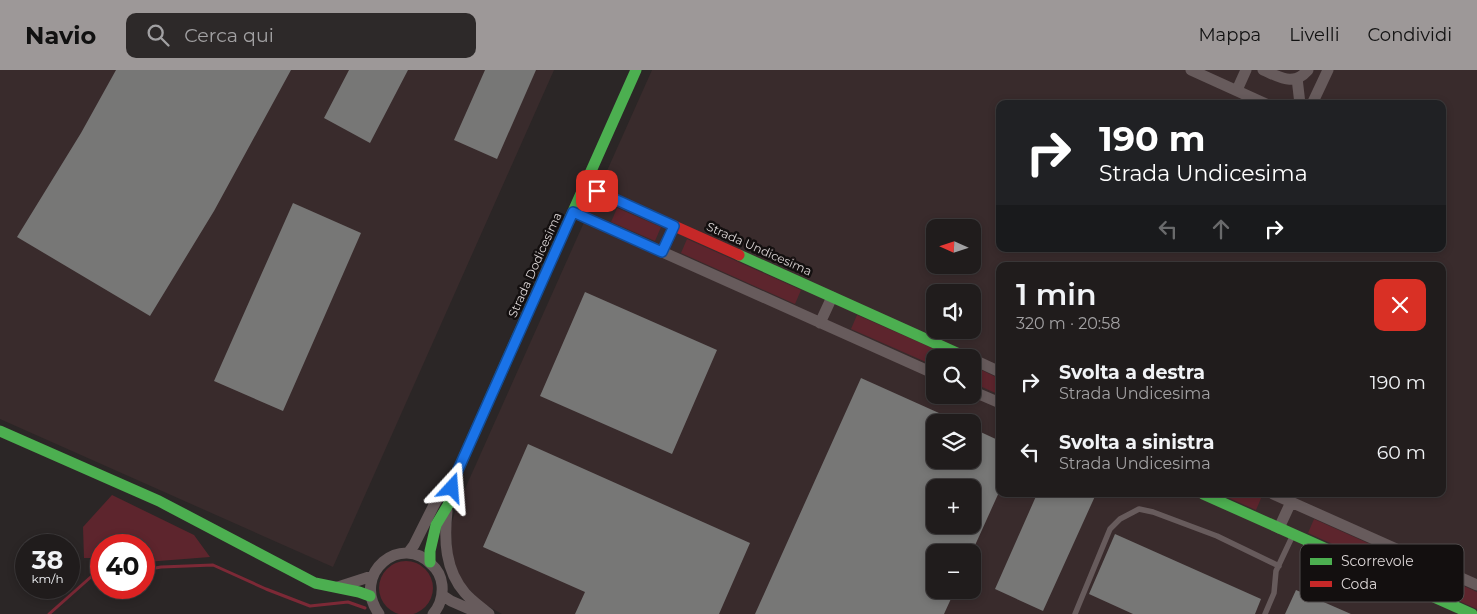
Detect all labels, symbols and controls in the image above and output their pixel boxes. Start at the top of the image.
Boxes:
search box [126,13,476,58]
text: Navio [25,21,96,50]
icon: search [144,21,172,49]
text: Cerca qui [184,24,274,47]
text: Mappa [1198,24,1261,46]
text: Livelli [1289,24,1340,46]
text: Condividi [1368,24,1452,46]
text: 190 m [1099,117,1205,160]
icon: right [1016,120,1081,185]
text: Strada Undicesima [1099,160,1308,187]
pin [576,170,618,212]
icon: arrive [583,177,611,205]
street label: Strada Dodicesima [505,210,565,320]
icon: left [1154,215,1182,243]
icon: ahead [1207,215,1235,243]
icon: right [1260,215,1288,243]
street label: Strada Undicesima [704,219,814,279]
north arrow [926,219,981,274]
map controls [926,219,981,599]
text: 1 min [1016,276,1097,313]
button: close [1374,279,1426,331]
button: sound [926,284,981,339]
text: 320 m · 20:58 [1016,314,1120,333]
button: search [926,349,981,404]
text: Svolta a destra [1059,361,1205,384]
icon: right [1016,368,1044,396]
text: 190 m [1370,371,1426,394]
text: Strada Undicesima [1059,384,1211,403]
button: layers [926,414,981,469]
text: Svolta a sinistra [1059,431,1214,454]
icon: left [1016,438,1044,466]
text: 60 m [1377,441,1426,464]
text: Strada Undicesima [1059,454,1211,473]
position arrow [425,461,477,513]
button: + [926,479,981,534]
speed limit sign: 40 [90,534,155,599]
button: − [926,544,981,599]
legend [1300,544,1464,602]
text: 38 [32,545,63,575]
text: Scorrevole [1341,552,1414,570]
text: km/h [31,571,64,586]
text: Coda [1341,575,1377,593]

